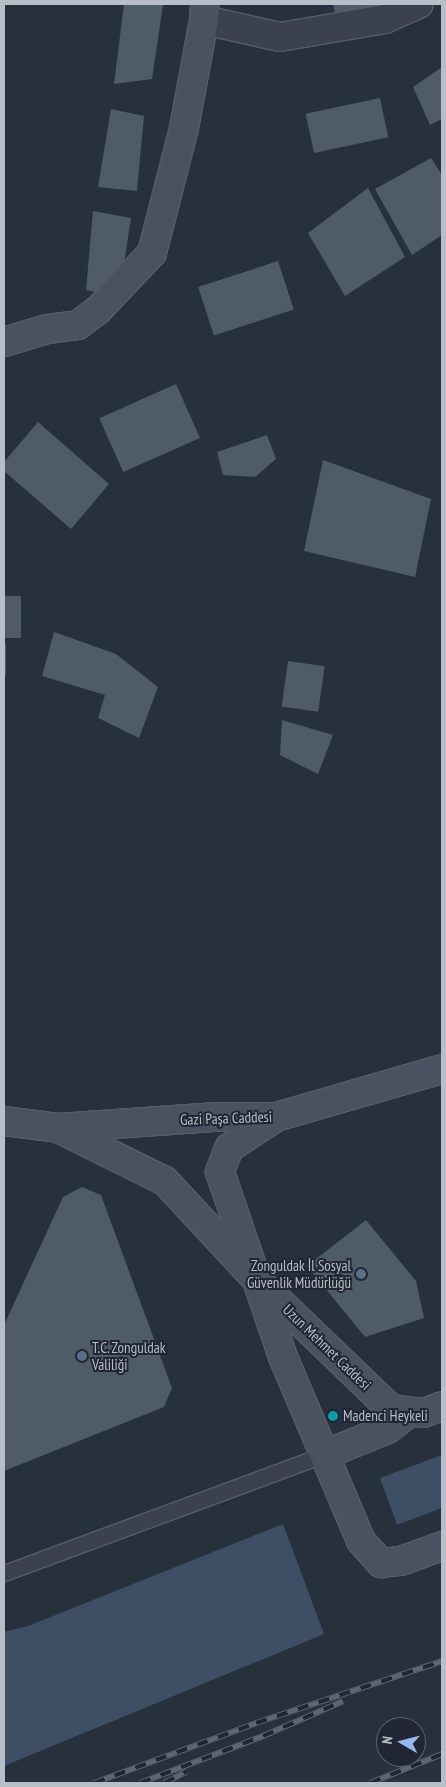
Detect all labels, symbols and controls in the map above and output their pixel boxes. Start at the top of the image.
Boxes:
street label: Gazi Paşa Caddesi [180,1107,272,1129]
place label: Zonguldak İl Sosyal Güvenlik Müdürlüğü [247,1256,351,1291]
marker: Zonguldak İl Sosyal Güvenlik Müdürlüğü [355,1268,367,1280]
street label: Uzun Mehmet Caddesi [279,1300,375,1394]
place label: T.C. Zonguldak Valiliği [92,1338,167,1373]
marker: T.C. Zonguldak Valiliği [76,1350,88,1362]
place label: Madenci Heykeli [343,1407,428,1425]
marker: Madenci Heykeli [327,1410,339,1422]
north arrow [376,1717,426,1767]
text: N [378,1735,397,1745]

